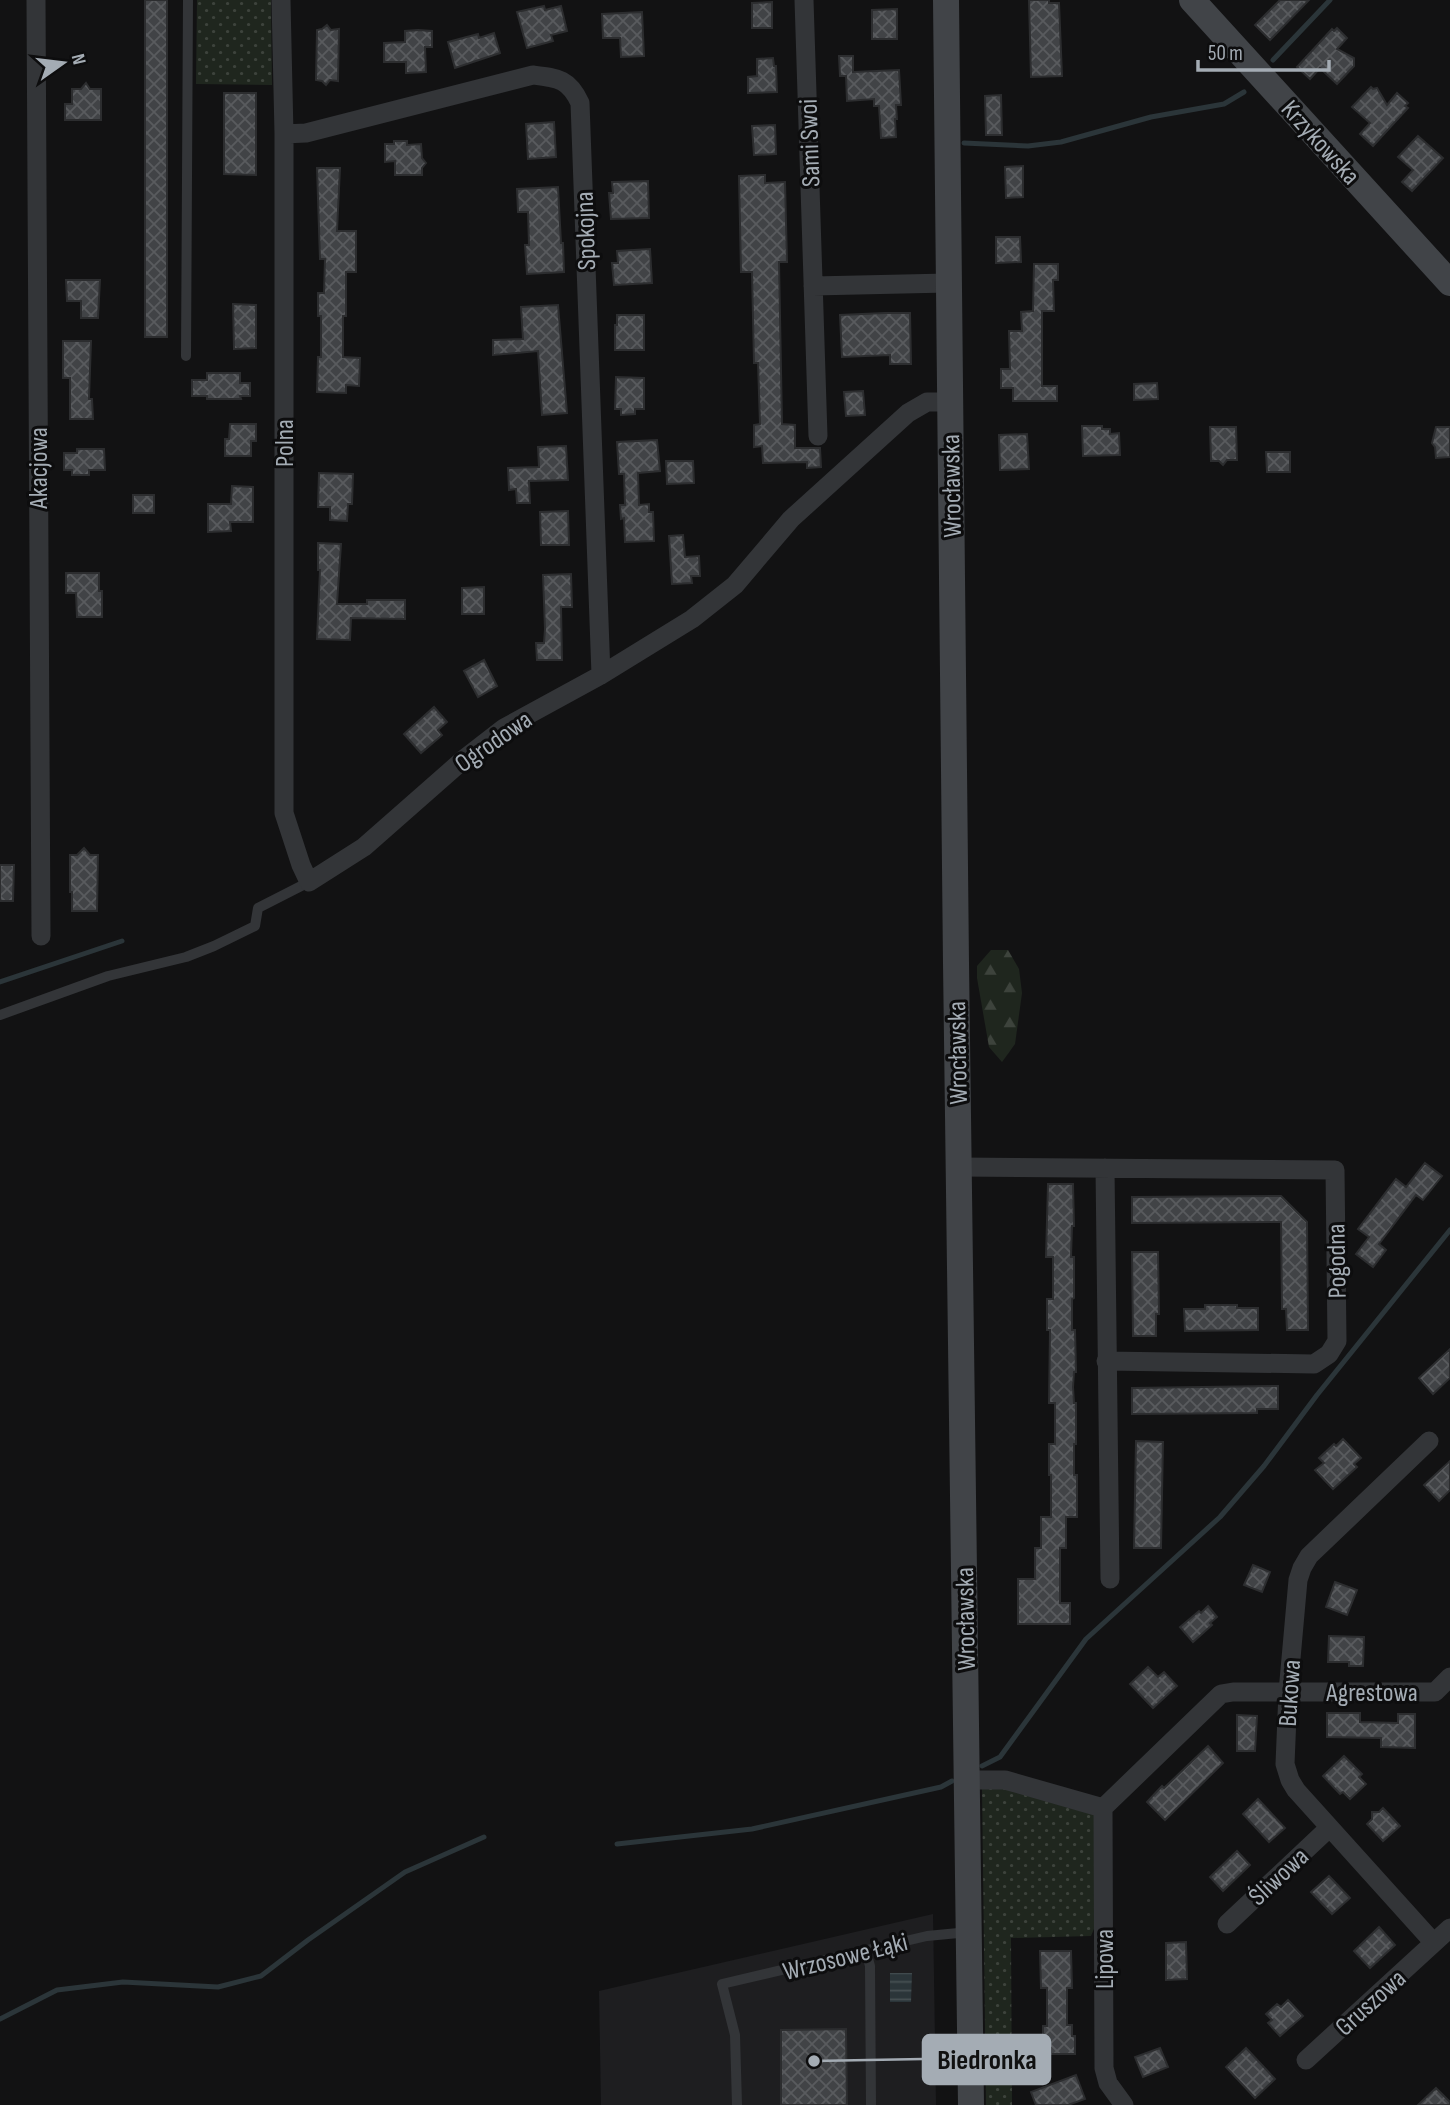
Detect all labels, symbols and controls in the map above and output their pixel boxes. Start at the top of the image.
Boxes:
north arrow [28,28,98,98]
scale bar [1198,28,1329,72]
text: 50 m [1208,41,1243,66]
text: N [66,52,90,67]
street label: Krzykowska [1274,94,1366,192]
street label: Sami Swoi [793,98,828,187]
street label: Spokojna [570,191,603,271]
street label: Polna [270,419,301,467]
street label: Akacjowa [24,427,55,510]
street label: Wrocławska [936,434,969,538]
street label: Ogrodowa [449,705,538,780]
street label: Wrocławska [942,1001,975,1105]
street label: Pogodna [1321,1223,1354,1299]
street label: Wrocławska [950,1567,983,1671]
street label: Bukowa [1273,1659,1308,1728]
street label: Agrestowa [1325,1678,1418,1709]
street label: Śliwowa [1243,1842,1315,1913]
street label: Wrzosowe Łąki [780,1927,911,1988]
street label: Lipowa [1090,1929,1121,1989]
street label: Gruszowa [1329,1963,1413,2043]
callout: Biedronka [923,2035,1050,2084]
text: Biedronka [937,2044,1037,2077]

